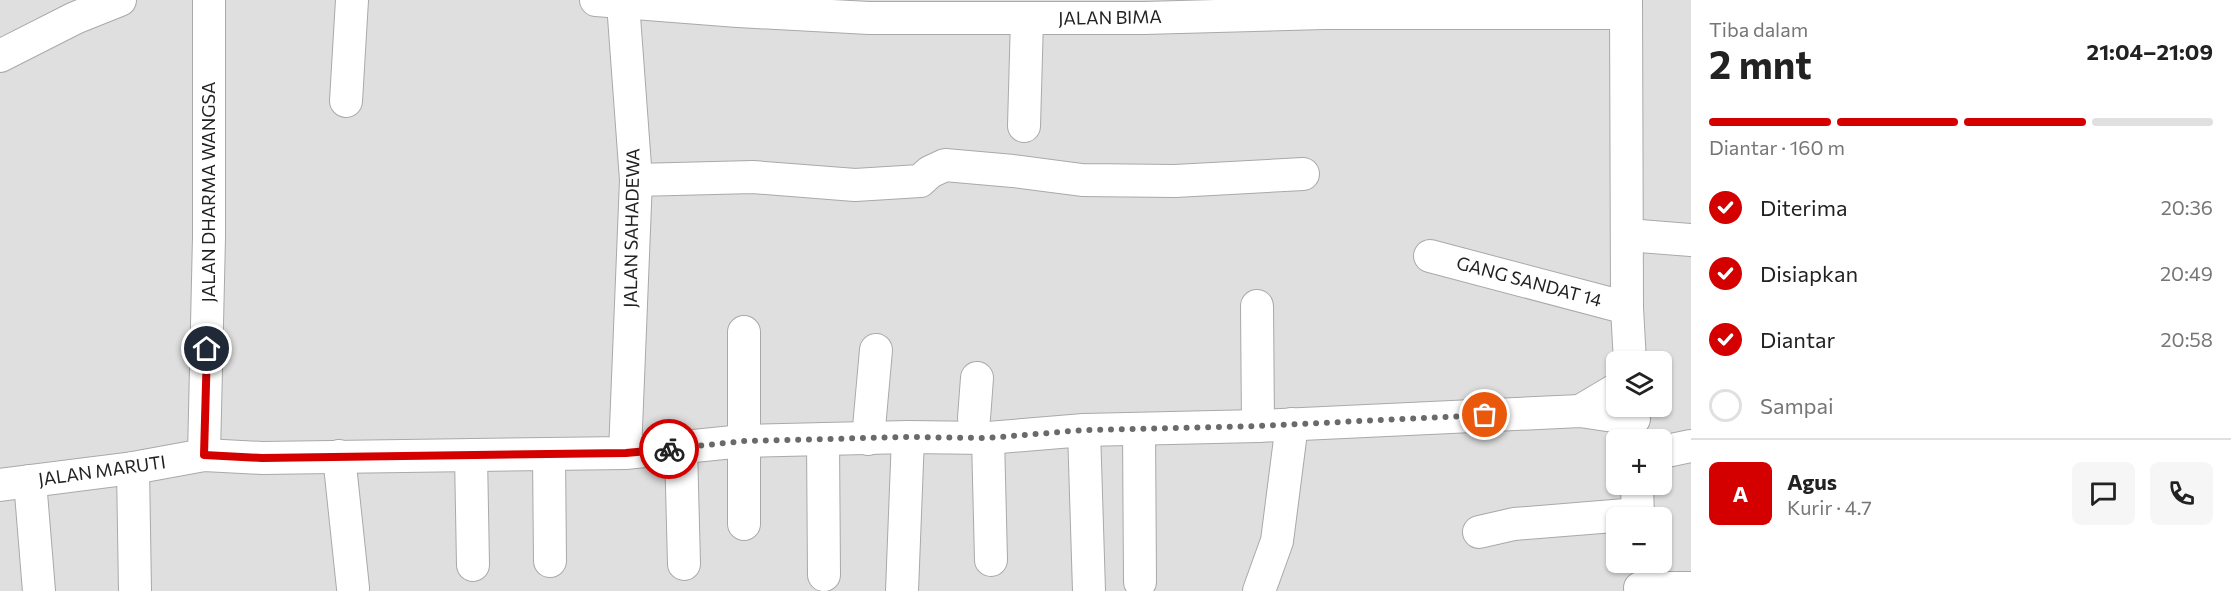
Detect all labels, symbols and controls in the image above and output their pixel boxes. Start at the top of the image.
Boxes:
street label: JALAN BIMA [1058,5,1162,29]
text: Tiba dalam [1709,17,1808,41]
text: 21:04–21:09 [2087,38,2213,65]
text: 2 mnt [1709,39,1812,87]
street label: JALAN DHARMA WANGSA [197,82,219,302]
text: Diantar · 160 m [1709,135,1845,159]
street label: JALAN SAHADEWA [619,148,643,308]
icon: check [1709,191,1742,224]
text: Diterima [1760,194,1847,221]
text: 20:36 [2161,195,2213,219]
street label: GANG SANDAT 14 [1454,251,1604,311]
icon: check [1709,257,1742,290]
text: Disiapkan [1760,260,1858,287]
text: 20:49 [2160,261,2213,285]
pin [181,323,232,374]
icon: check [1709,323,1742,356]
text: Diantar [1760,326,1835,353]
text: 20:58 [2161,327,2213,351]
icon: home [190,332,223,365]
map controls [1606,351,1672,573]
button: layers [1606,351,1672,417]
pin [1459,389,1510,440]
text: Sampai [1760,392,1834,419]
icon: bag [1468,398,1501,431]
courier [639,419,699,479]
button: + [1606,429,1672,495]
icon: bike [653,433,686,466]
street label: JALAN MARUTI [37,450,167,490]
button: chat [2072,462,2135,525]
button: phone [2150,462,2213,525]
text: Agus [1787,468,1837,495]
text: A [1733,480,1748,507]
text: Kurir · 4.7 [1787,495,1872,519]
button: − [1606,507,1672,573]

